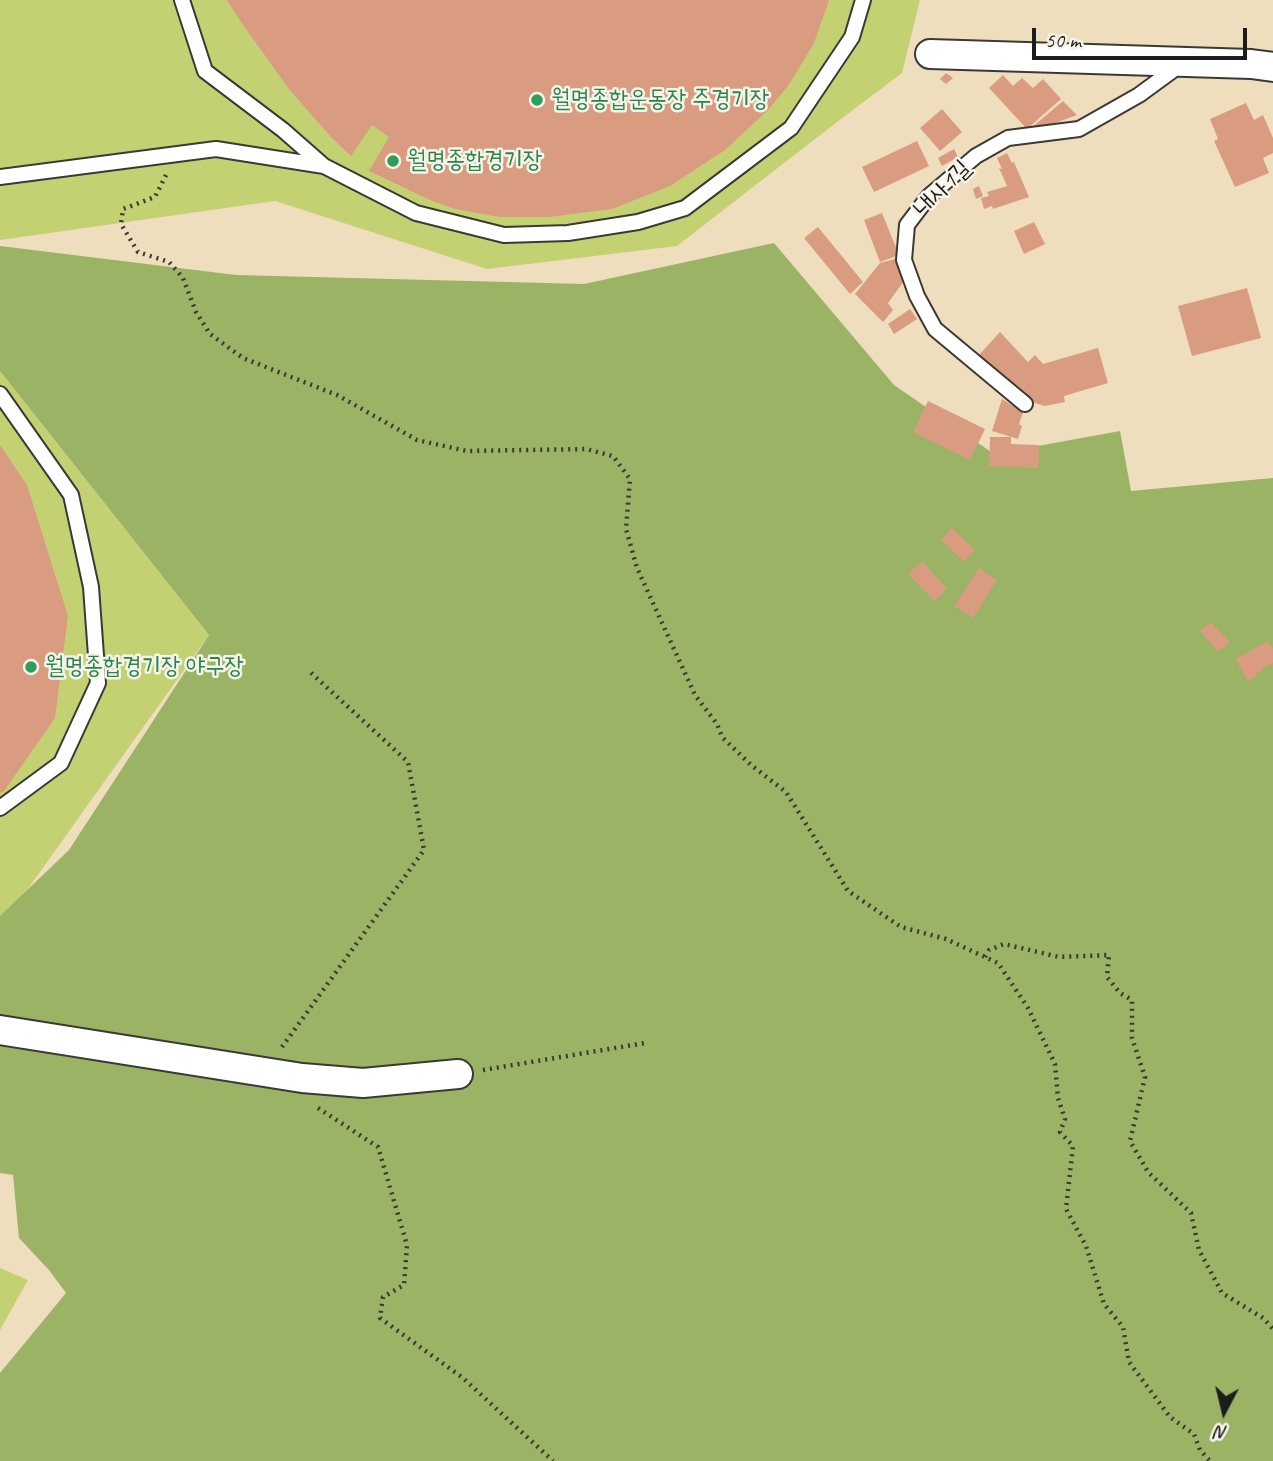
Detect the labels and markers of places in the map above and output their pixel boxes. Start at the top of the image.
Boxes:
place label: 월명종합운동장 주경기장 [551,86,769,114]
marker: 월명종합운동장 주경기장 [529,92,545,108]
place label: 월명종합경기장 [407,147,542,175]
marker: 월명종합경기장 [385,153,401,169]
place label: 월명종합경기장 야구장 [45,653,244,681]
marker: 월명종합경기장 야구장 [23,659,39,675]

